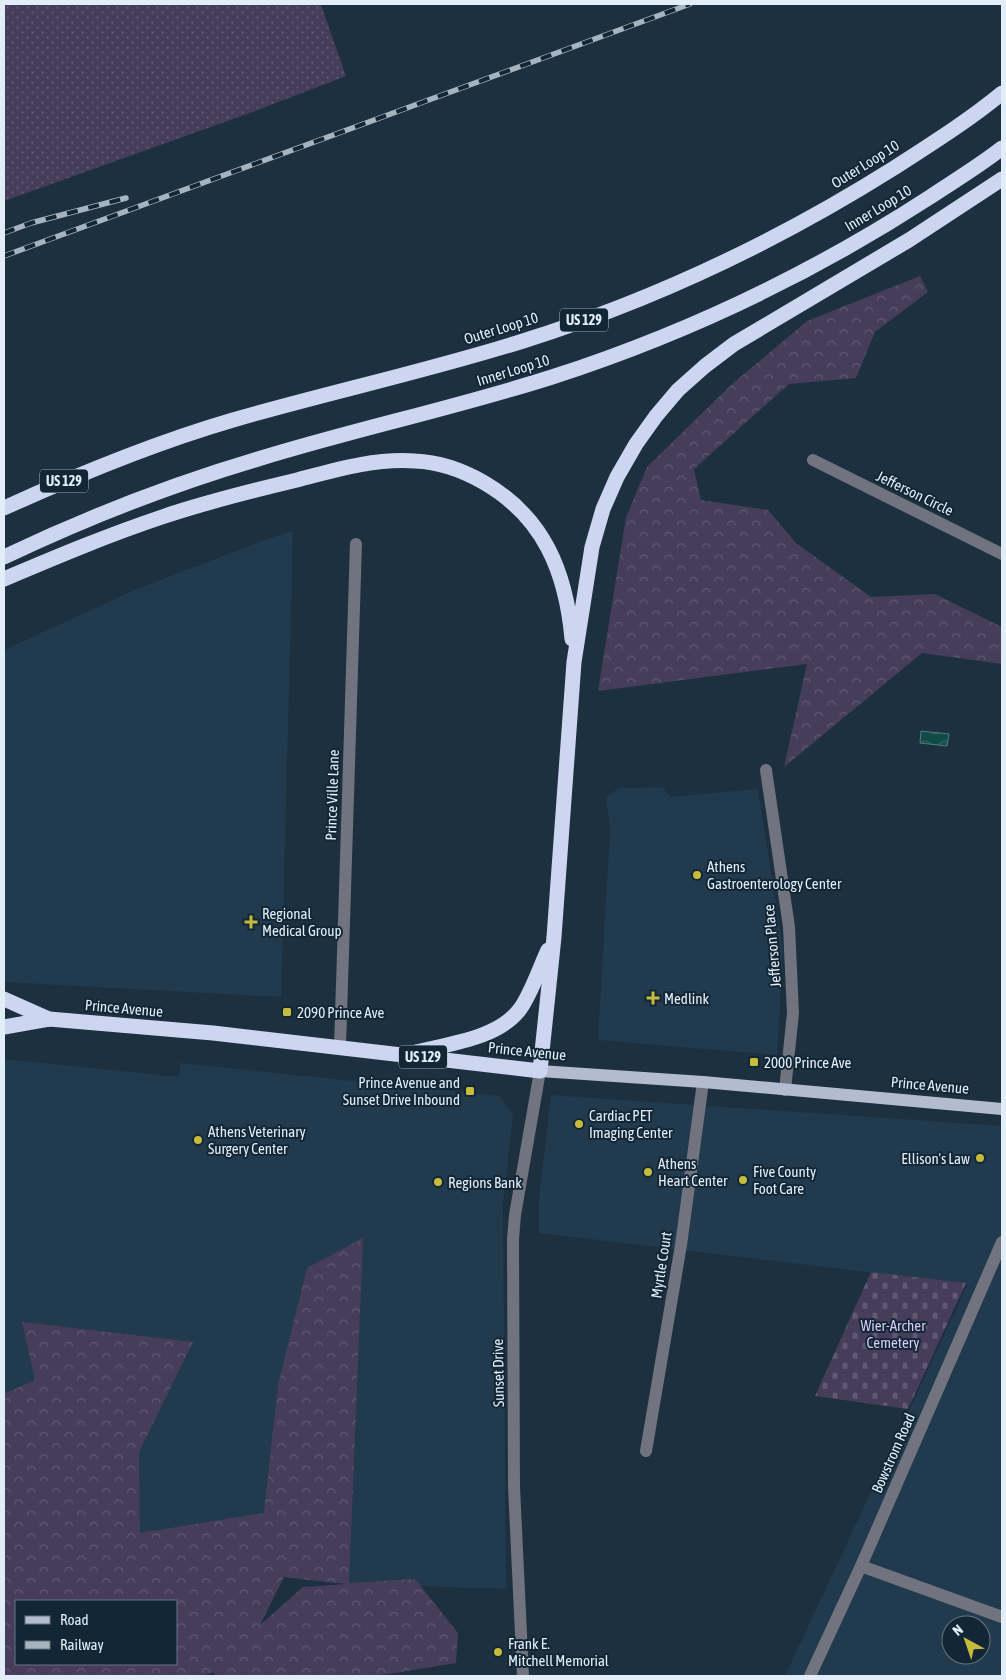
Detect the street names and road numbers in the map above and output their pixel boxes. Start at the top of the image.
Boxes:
street label: Outer Loop 10 [828,136,902,192]
street label: Inner Loop 10 [842,181,914,235]
road number: US 129 [560,308,608,332]
street label: Outer Loop 10 [462,309,540,347]
street label: Inner Loop 10 [475,351,551,389]
street label: Jefferson Circle [874,467,956,519]
road number: US 129 [40,470,88,492]
street label: Prince Ville Lane [322,749,342,841]
street label: Jefferson Place [760,904,784,988]
street label: Prince Avenue [84,996,164,1020]
street label: Prince Avenue [487,1038,567,1064]
road number: US 129 [399,1046,447,1068]
street label: Prince Avenue [890,1073,970,1097]
street label: Myrtle Court [647,1231,675,1299]
street label: Sunset Drive [489,1338,507,1407]
street label: Bowstrom Road [868,1410,918,1496]

